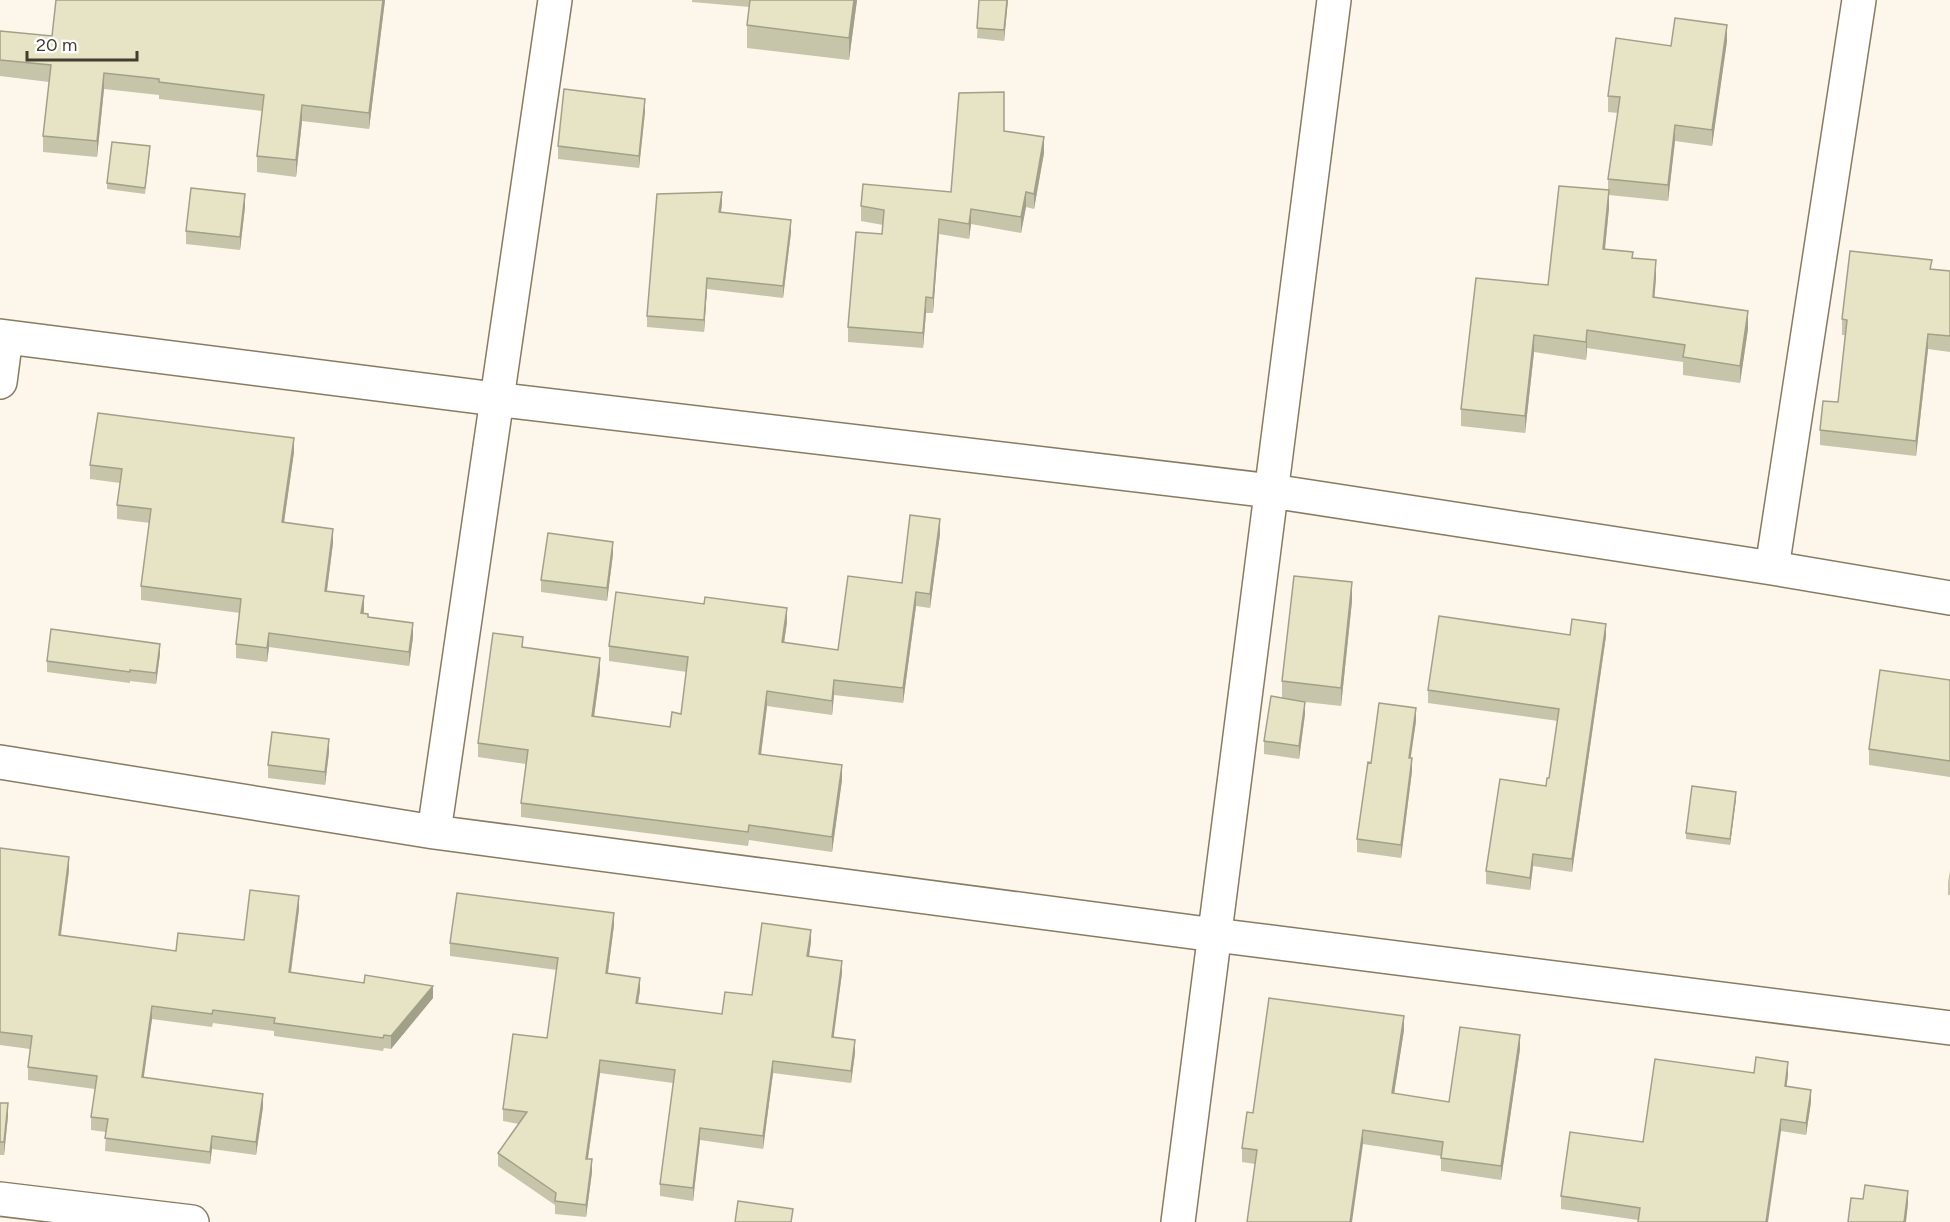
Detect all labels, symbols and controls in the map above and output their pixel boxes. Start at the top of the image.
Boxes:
scale bar [27,24,136,62]
text: 20 m [36,34,77,56]

